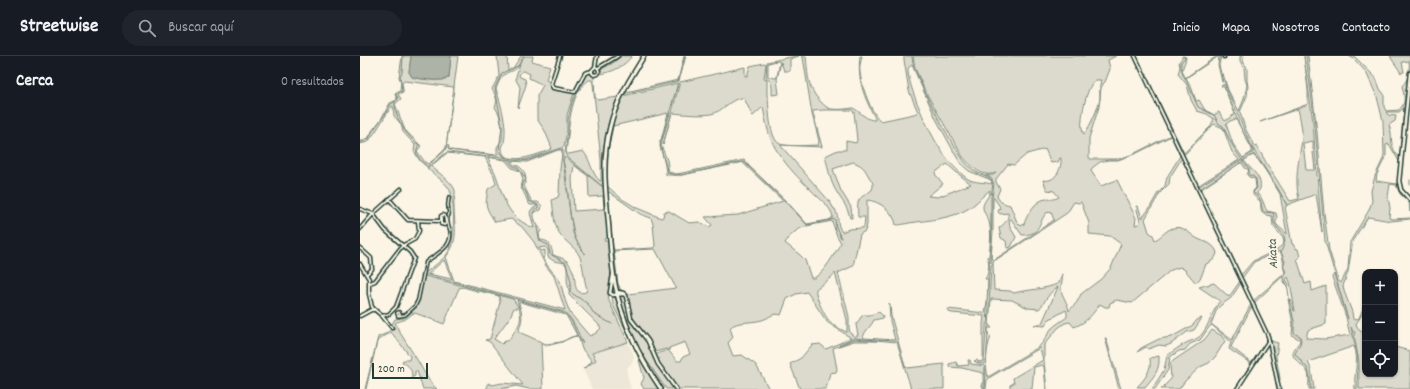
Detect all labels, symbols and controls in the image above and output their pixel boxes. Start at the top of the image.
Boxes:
search box [122,10,402,46]
text: Streetwise [20,14,98,41]
icon: search [136,17,158,39]
text: Buscar aquí [168,17,233,39]
text: Inicio [1172,18,1200,38]
text: Mapa [1222,18,1250,38]
text: Nosotros [1272,18,1320,38]
text: Contacto [1342,18,1390,38]
text: Cerca [16,70,53,94]
text: 0 resultados [281,73,344,92]
water label: Akata [1264,238,1284,269]
map controls [1362,269,1398,377]
button: + [1362,269,1398,305]
button: − [1362,305,1398,341]
button: locate [1362,341,1398,377]
scale bar [372,361,428,380]
text: 200 m [378,362,405,378]

